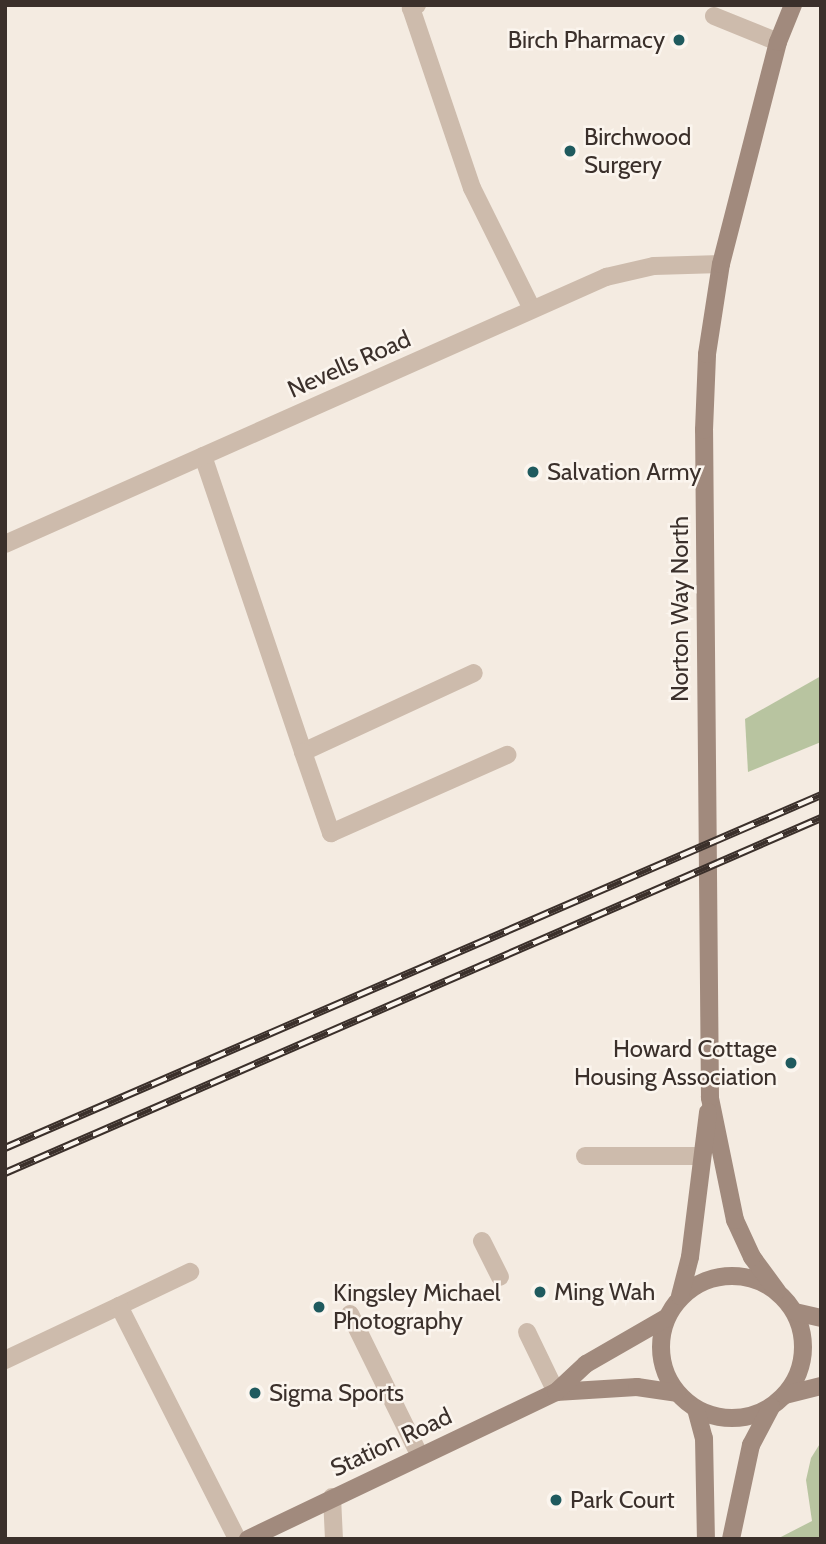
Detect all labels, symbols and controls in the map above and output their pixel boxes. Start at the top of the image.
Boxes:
place label: Birch Pharmacy [508,26,665,54]
marker: Birch Pharmacy [671,32,687,48]
place label: Birchwood Surgery [584,123,691,179]
marker: Birchwood Surgery [562,143,578,159]
street label: Nevells Road [283,324,415,404]
place label: Salvation Army [547,458,701,486]
marker: Salvation Army [525,464,541,480]
street label: Norton Way North [666,516,694,702]
place label: Howard Cottage Housing Association [574,1035,777,1091]
marker: Howard Cottage Housing Association [783,1055,799,1071]
place label: Ming Wah [554,1278,655,1306]
place label: Kingsley Michael Photography [333,1279,500,1335]
marker: Ming Wah [532,1284,548,1300]
marker: Kingsley Michael Photography [311,1299,327,1315]
place label: Sigma Sports [269,1379,404,1407]
marker: Sigma Sports [247,1385,263,1401]
street label: Station Road [326,1401,456,1483]
place label: Park Court [570,1486,675,1514]
marker: Park Court [548,1492,564,1508]

